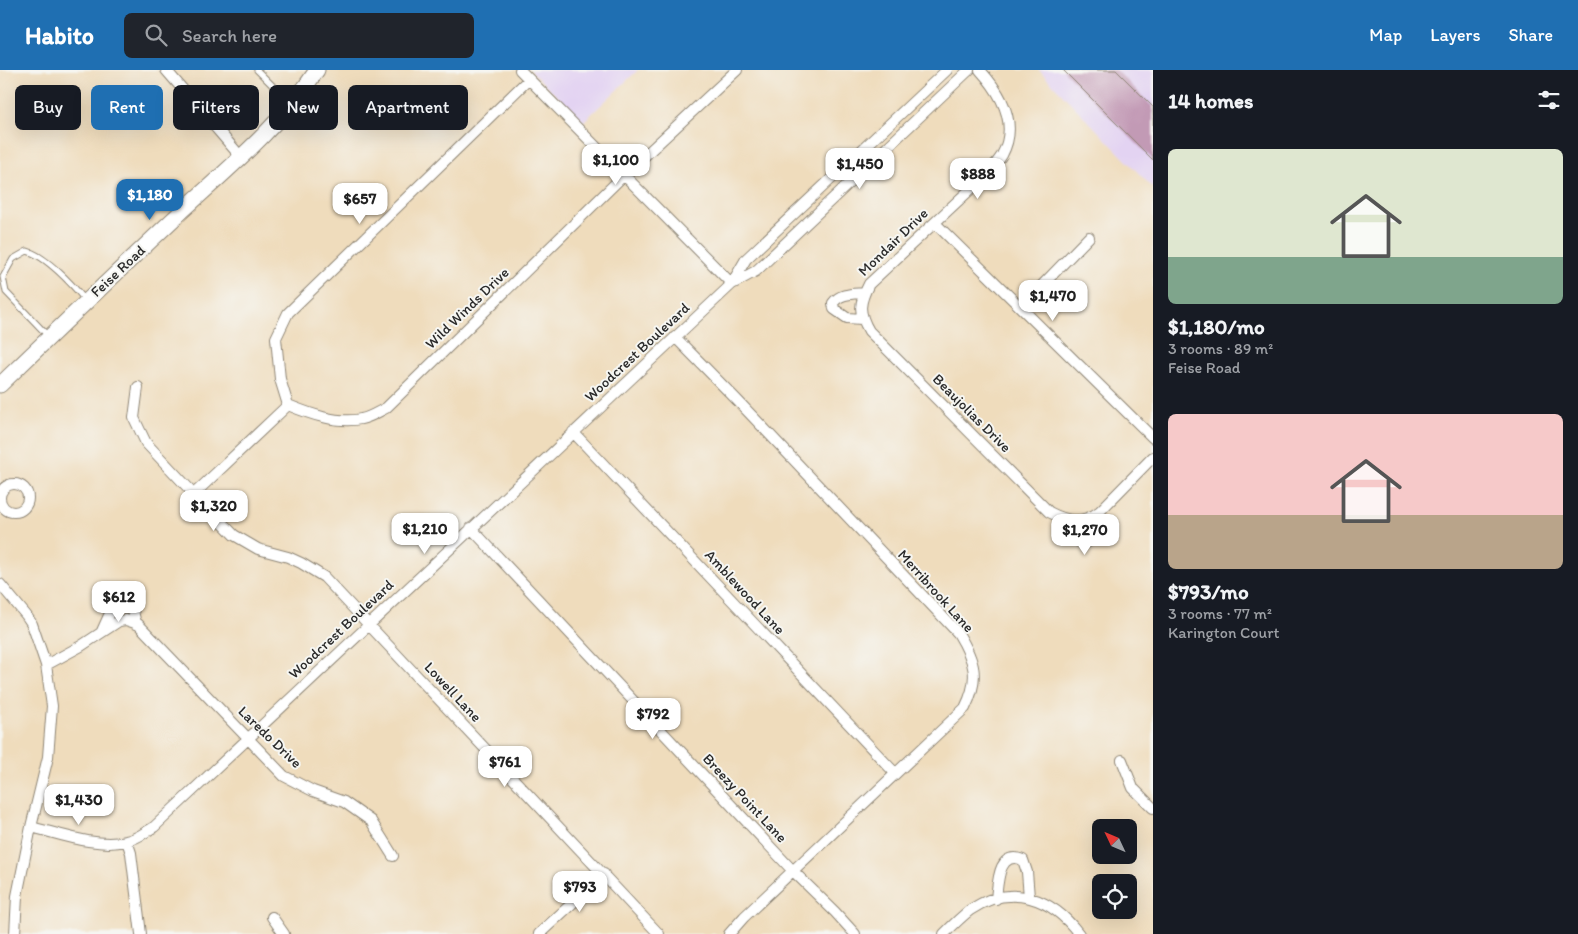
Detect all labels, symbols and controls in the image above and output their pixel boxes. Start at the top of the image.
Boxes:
search box [124,13,474,58]
text: Habito [25,21,94,50]
icon: search [142,21,170,49]
text: Search here [182,24,277,47]
text: Map [1369,24,1402,46]
text: Layers [1430,24,1480,46]
text: Share [1508,24,1553,46]
chip: Buy [15,85,81,130]
chip: Rent [91,85,163,130]
chip: Filters [173,85,259,130]
chip: New [269,85,338,130]
chip: Apartment [348,85,468,130]
icon: filters [1535,86,1563,114]
text: 14 homes [1168,88,1253,113]
pin: $1,100 [575,144,657,186]
pin: $1,450 [819,148,901,190]
text: $1,100 [593,150,639,169]
text: $1,450 [836,154,884,173]
pin: $888 [948,158,1008,200]
text: $888 [961,164,995,183]
pin: $1,180 [109,178,191,221]
icon: home [1321,181,1411,271]
pin: $657 [330,182,390,225]
text: $1,180 [127,185,173,204]
text: $657 [344,189,376,208]
street label: Mondair Drive [854,204,932,280]
street label: Feise Road [87,241,149,301]
street label: Wild Winds Drive [421,263,513,353]
pin: $1,470 [1012,280,1094,322]
text: $1,470 [1030,286,1076,305]
street label: Woodcrest Boulevard [581,299,693,405]
text: $1,180/mo [1168,314,1265,339]
text: 3 rooms · 89 m² [1168,339,1273,358]
text: Feise Road [1168,358,1240,377]
street label: Beaujolias Drive [929,370,1015,456]
icon: home [1321,446,1411,536]
pin: $1,320 [173,490,255,532]
text: $1,320 [191,496,237,515]
pin: $1,210 [384,512,466,555]
pin: $1,270 [1044,514,1126,556]
text: $1,210 [402,519,448,538]
text: $1,270 [1062,520,1108,539]
street label: Amblewood Lane [701,546,789,638]
street label: Merribrook Lane [894,546,978,636]
street label: Woodcrest Boulevard [285,576,397,682]
text: $793/mo [1168,579,1249,604]
pin: $612 [89,580,149,623]
text: $612 [103,587,135,606]
text: 3 rooms · 77 m² [1168,604,1272,623]
text: Karington Court [1168,623,1280,642]
street label: Lowell Lane [421,658,485,726]
pin: $792 [623,698,683,740]
street label: Laredo Drive [235,702,305,772]
text: $792 [637,704,669,723]
pin: $761 [475,746,535,788]
street label: Breezy Point Lane [699,750,791,846]
text: $761 [489,752,521,771]
pin: $1,430 [38,784,120,826]
text: $1,430 [55,790,103,809]
north arrow [1092,819,1138,864]
map controls [1092,819,1137,919]
pin: $793 [550,870,610,913]
button: locate [1092,874,1137,919]
text: $793 [563,877,597,896]

